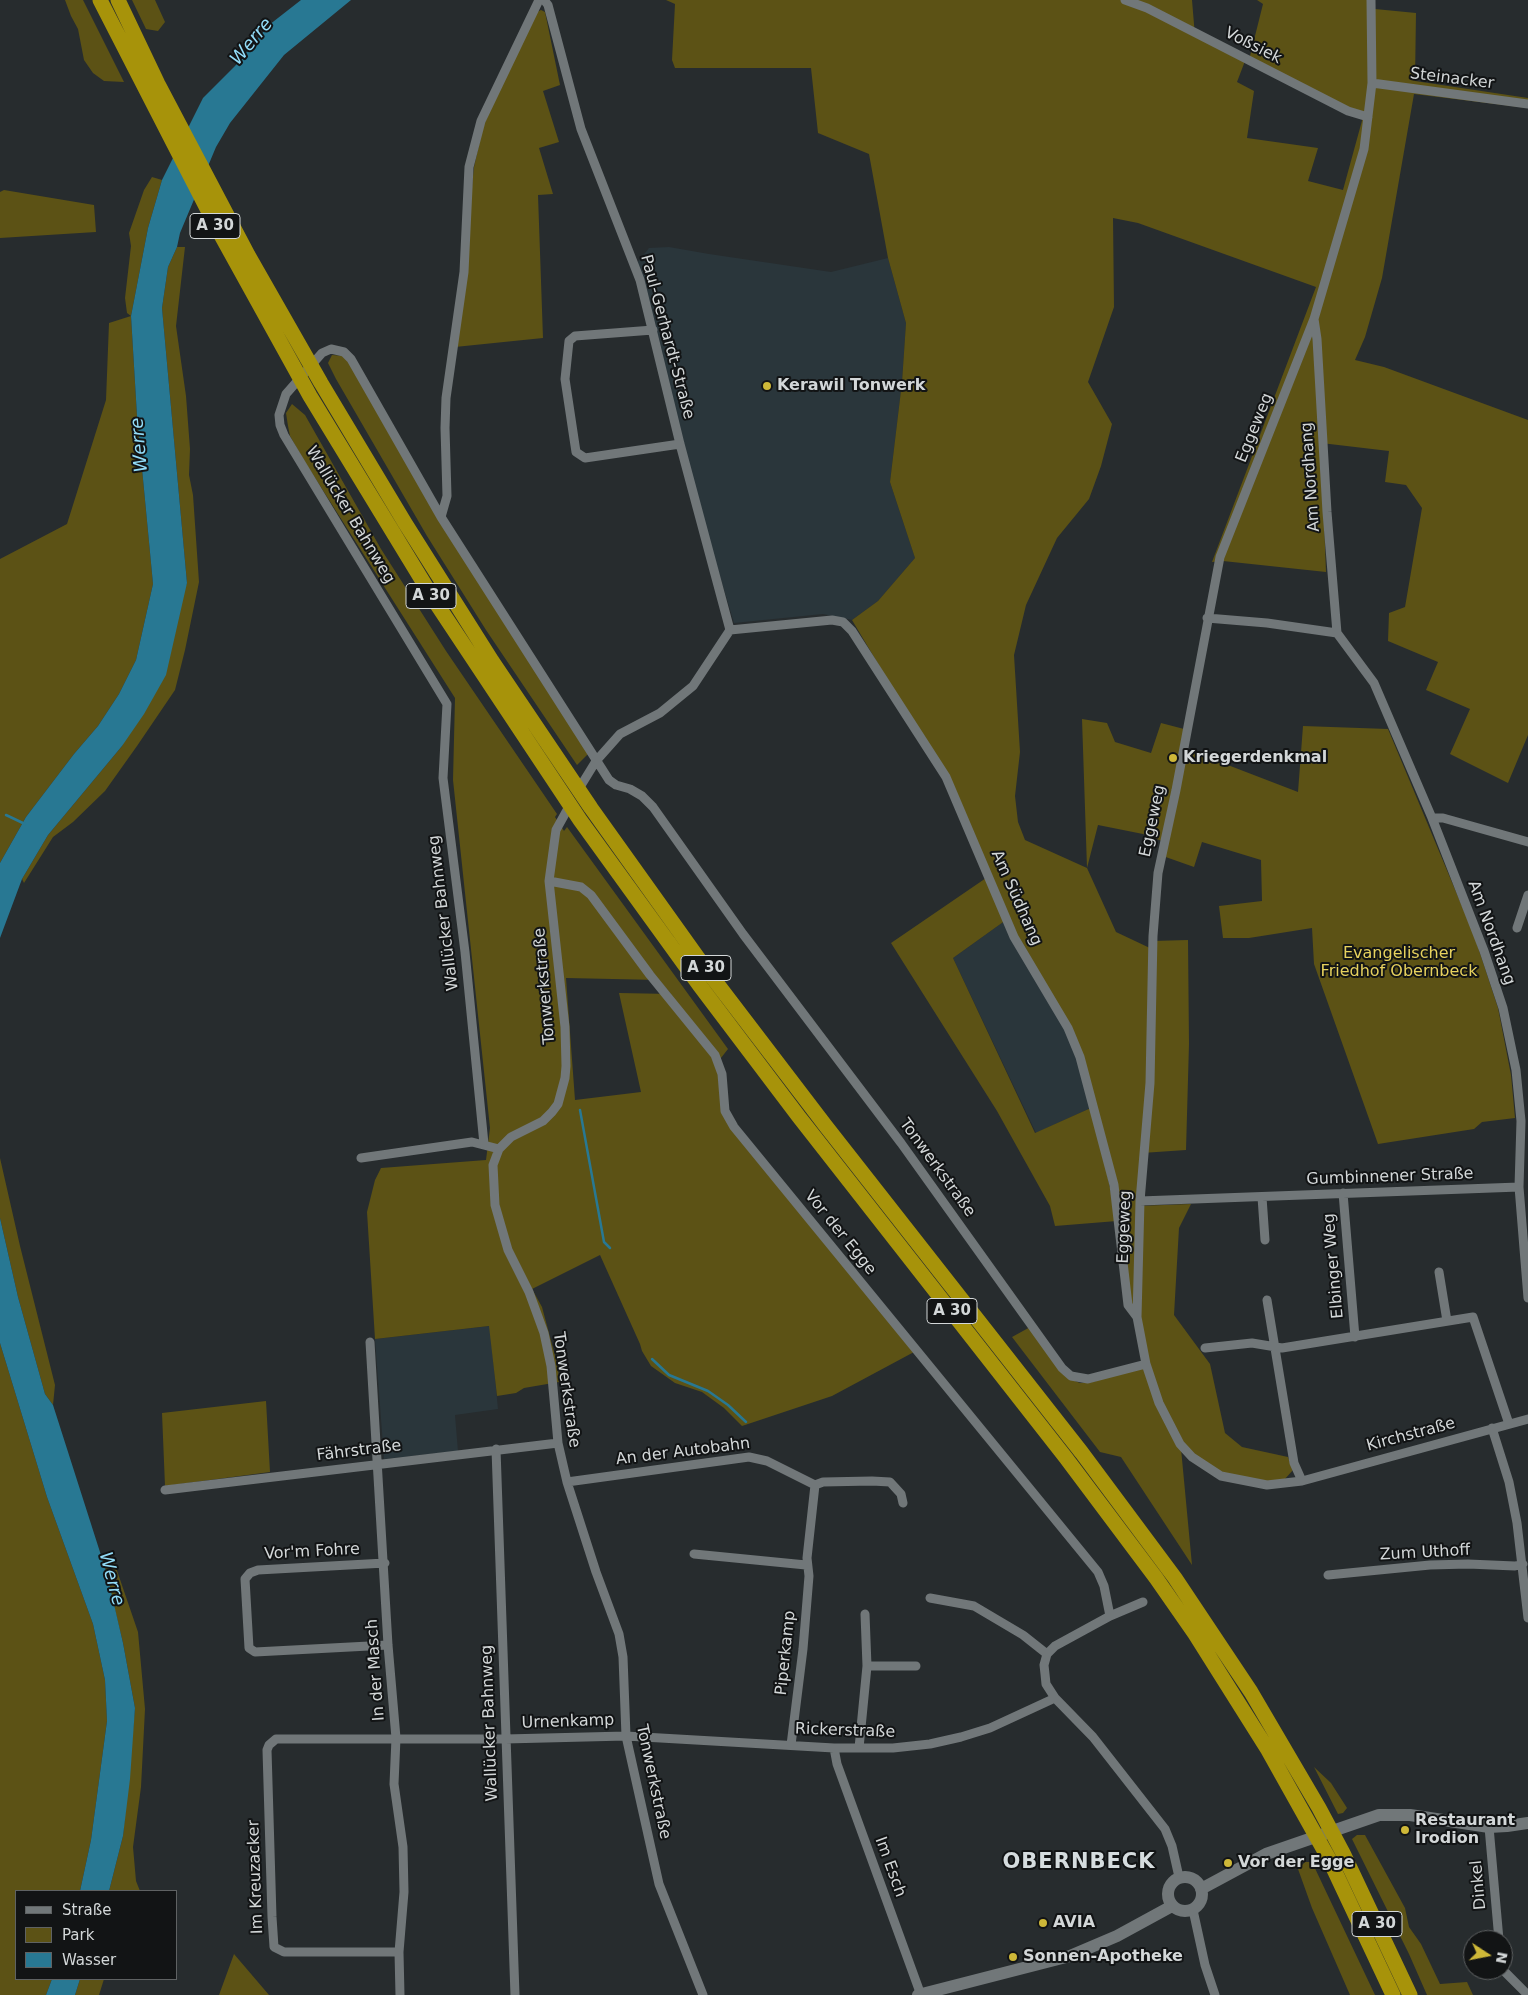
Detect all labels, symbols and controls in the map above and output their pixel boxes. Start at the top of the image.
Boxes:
water label: Werre [226,14,278,70]
street label: Voßsiek [1221,23,1285,69]
street label: Steinacker [1409,64,1495,94]
road number: A 30 [190,214,240,238]
street label: Paul-Gerhardt-Straße [636,253,698,421]
place label: Kerawil Tonwerk [777,376,925,396]
marker: Kerawil Tonwerk [761,380,773,392]
street label: Eggeweg [1232,390,1278,466]
water label: Werre [127,417,153,473]
street label: Am Nordhang [1298,421,1324,533]
street label: Wallücker Bahnweg [301,443,399,587]
road number: A 30 [406,584,456,608]
place label: Kriegerdenkmal [1183,748,1327,768]
marker: Kriegerdenkmal [1167,752,1179,764]
street label: Eggeweg [1136,783,1170,859]
street label: Wallücker Bahnweg [425,834,463,992]
street label: Am Südhang [986,847,1046,949]
street label: Am Nordhang [1463,878,1519,988]
street label: Tonwerkstraße [530,927,560,1045]
park label: Evangelischer Friedhof Obernbeck [1321,944,1477,982]
road number: A 30 [681,956,731,980]
street label: Tonwerkstraße [895,1115,979,1221]
street label: Gumbinnener Straße [1306,1164,1474,1190]
street label: Vor der Egge [800,1187,880,1279]
street label: Eggeweg [1114,1190,1136,1264]
street label: Elbinger Weg [1320,1212,1348,1320]
road number: A 30 [927,1298,977,1324]
street label: Tonwerkstraße [548,1331,584,1449]
street label: Kirchstraße [1365,1414,1457,1456]
street label: An der Autobahn [615,1434,751,1470]
street label: Fährstraße [316,1436,402,1466]
street label: Vor'm Fohre [264,1540,360,1564]
street label: Zum Uthoff [1379,1541,1471,1565]
water label: Werre [93,1550,129,1608]
street label: Piperkamp [772,1610,800,1696]
street label: In der Masch [363,1618,389,1722]
street label: Wallücker Bahnweg [478,1644,502,1802]
street label: Urnenkamp [521,1711,615,1733]
street label: Rickerstraße [795,1720,895,1742]
street label: Tonwerkstraße [631,1723,675,1841]
place label: Restaurant Irodion [1415,1811,1515,1849]
street label: Im Kreuzacker [244,1820,268,1934]
marker: Restaurant Irodion [1399,1824,1411,1836]
street label: Im Esch [870,1834,910,1900]
district label: OBERNBECK [1001,1850,1157,1876]
place label: Vor der Egge [1238,1853,1354,1873]
marker: Vor der Egge [1222,1857,1234,1869]
street label: Dinkel [1467,1859,1491,1911]
legend [15,1890,178,1980]
text: Straße [62,1901,111,1919]
road number: A 30 [1352,1912,1402,1936]
place label: AVIA [1053,1913,1095,1933]
marker: AVIA [1037,1917,1049,1929]
text: Park [62,1926,94,1944]
north arrow [1463,1930,1513,1980]
place label: Sonnen-Apotheke [1023,1947,1183,1967]
text: N [1493,1950,1511,1965]
text: Wasser [62,1951,116,1969]
marker: Sonnen-Apotheke [1007,1951,1019,1963]

